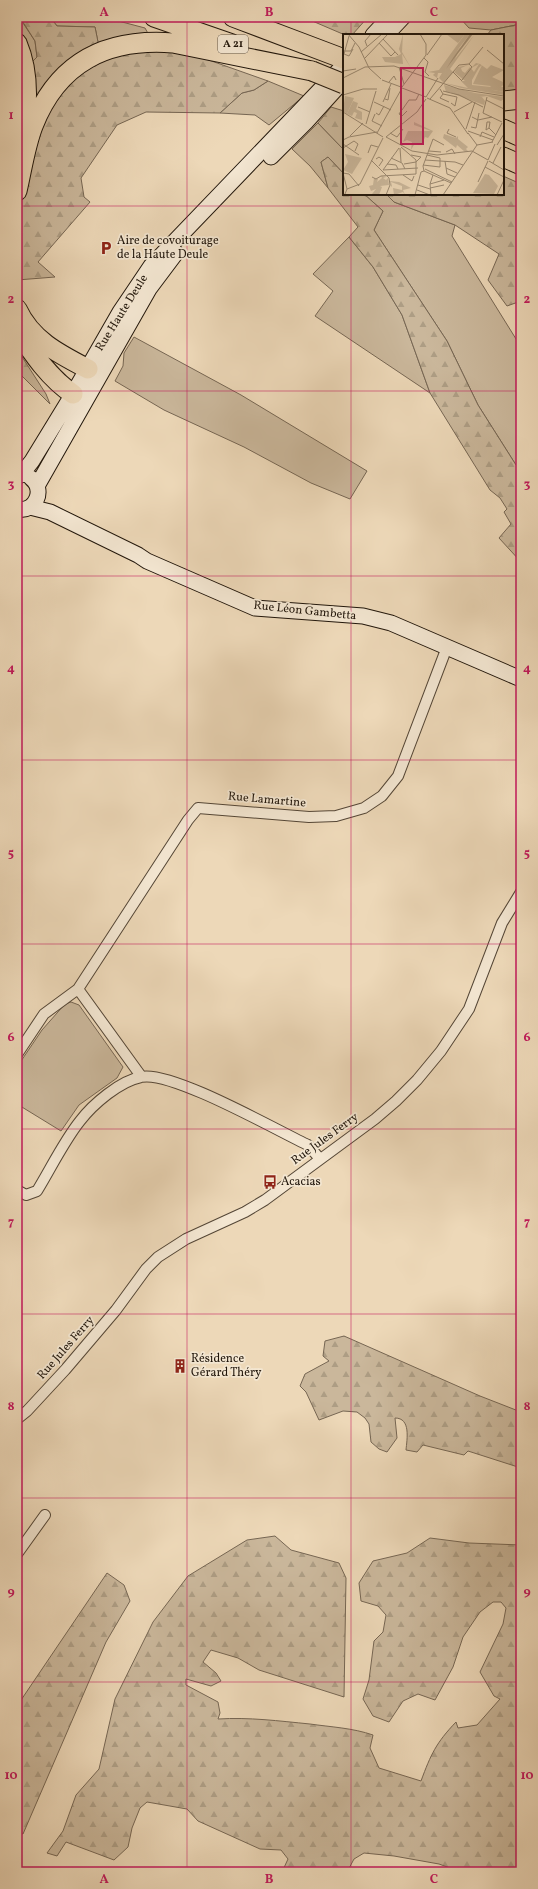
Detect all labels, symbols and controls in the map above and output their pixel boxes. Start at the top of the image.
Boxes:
text: A [99,4,109,22]
text: B [265,4,274,22]
text: C [430,4,438,22]
inset map [343,34,504,195]
road number: A 21 [218,35,248,53]
text: 1 [8,107,14,125]
text: 1 [524,107,530,125]
place label: Aire de covoiturage de la Haute Deule [117,233,219,263]
parking icon: Aire de covoiturage de la Haute Deule [98,240,114,256]
street label: Rue Haute Deule [92,271,152,354]
text: 2 [8,291,15,309]
text: 2 [524,291,531,309]
text: 3 [8,476,15,494]
text: 3 [524,476,531,494]
street label: Rue Léon Gambetta [253,598,357,624]
text: 4 [7,660,15,678]
text: 4 [523,660,531,678]
street label: Rue Lamartine [227,789,307,811]
text: 5 [8,845,14,863]
text: 5 [524,845,530,863]
text: 6 [7,1029,15,1047]
text: 6 [523,1029,531,1047]
street label: Rue Jules Ferry [288,1109,362,1169]
bus stop icon: Acacias [262,1174,278,1190]
place label: Acacias [281,1174,321,1190]
text: 7 [8,1214,14,1232]
text: 7 [524,1214,530,1232]
street label: Rue Jules Ferry [34,1313,98,1383]
place label: Résidence Gérard Théry [191,1351,262,1381]
building icon: Résidence Gérard Théry [172,1358,188,1374]
text: 8 [7,1398,15,1416]
text: 8 [523,1398,531,1416]
text: 9 [7,1583,15,1601]
text: 9 [523,1583,531,1601]
text: 10 [4,1767,18,1785]
text: 10 [520,1767,534,1785]
text: A [99,1871,109,1889]
text: B [265,1871,274,1889]
text: C [430,1871,438,1889]

